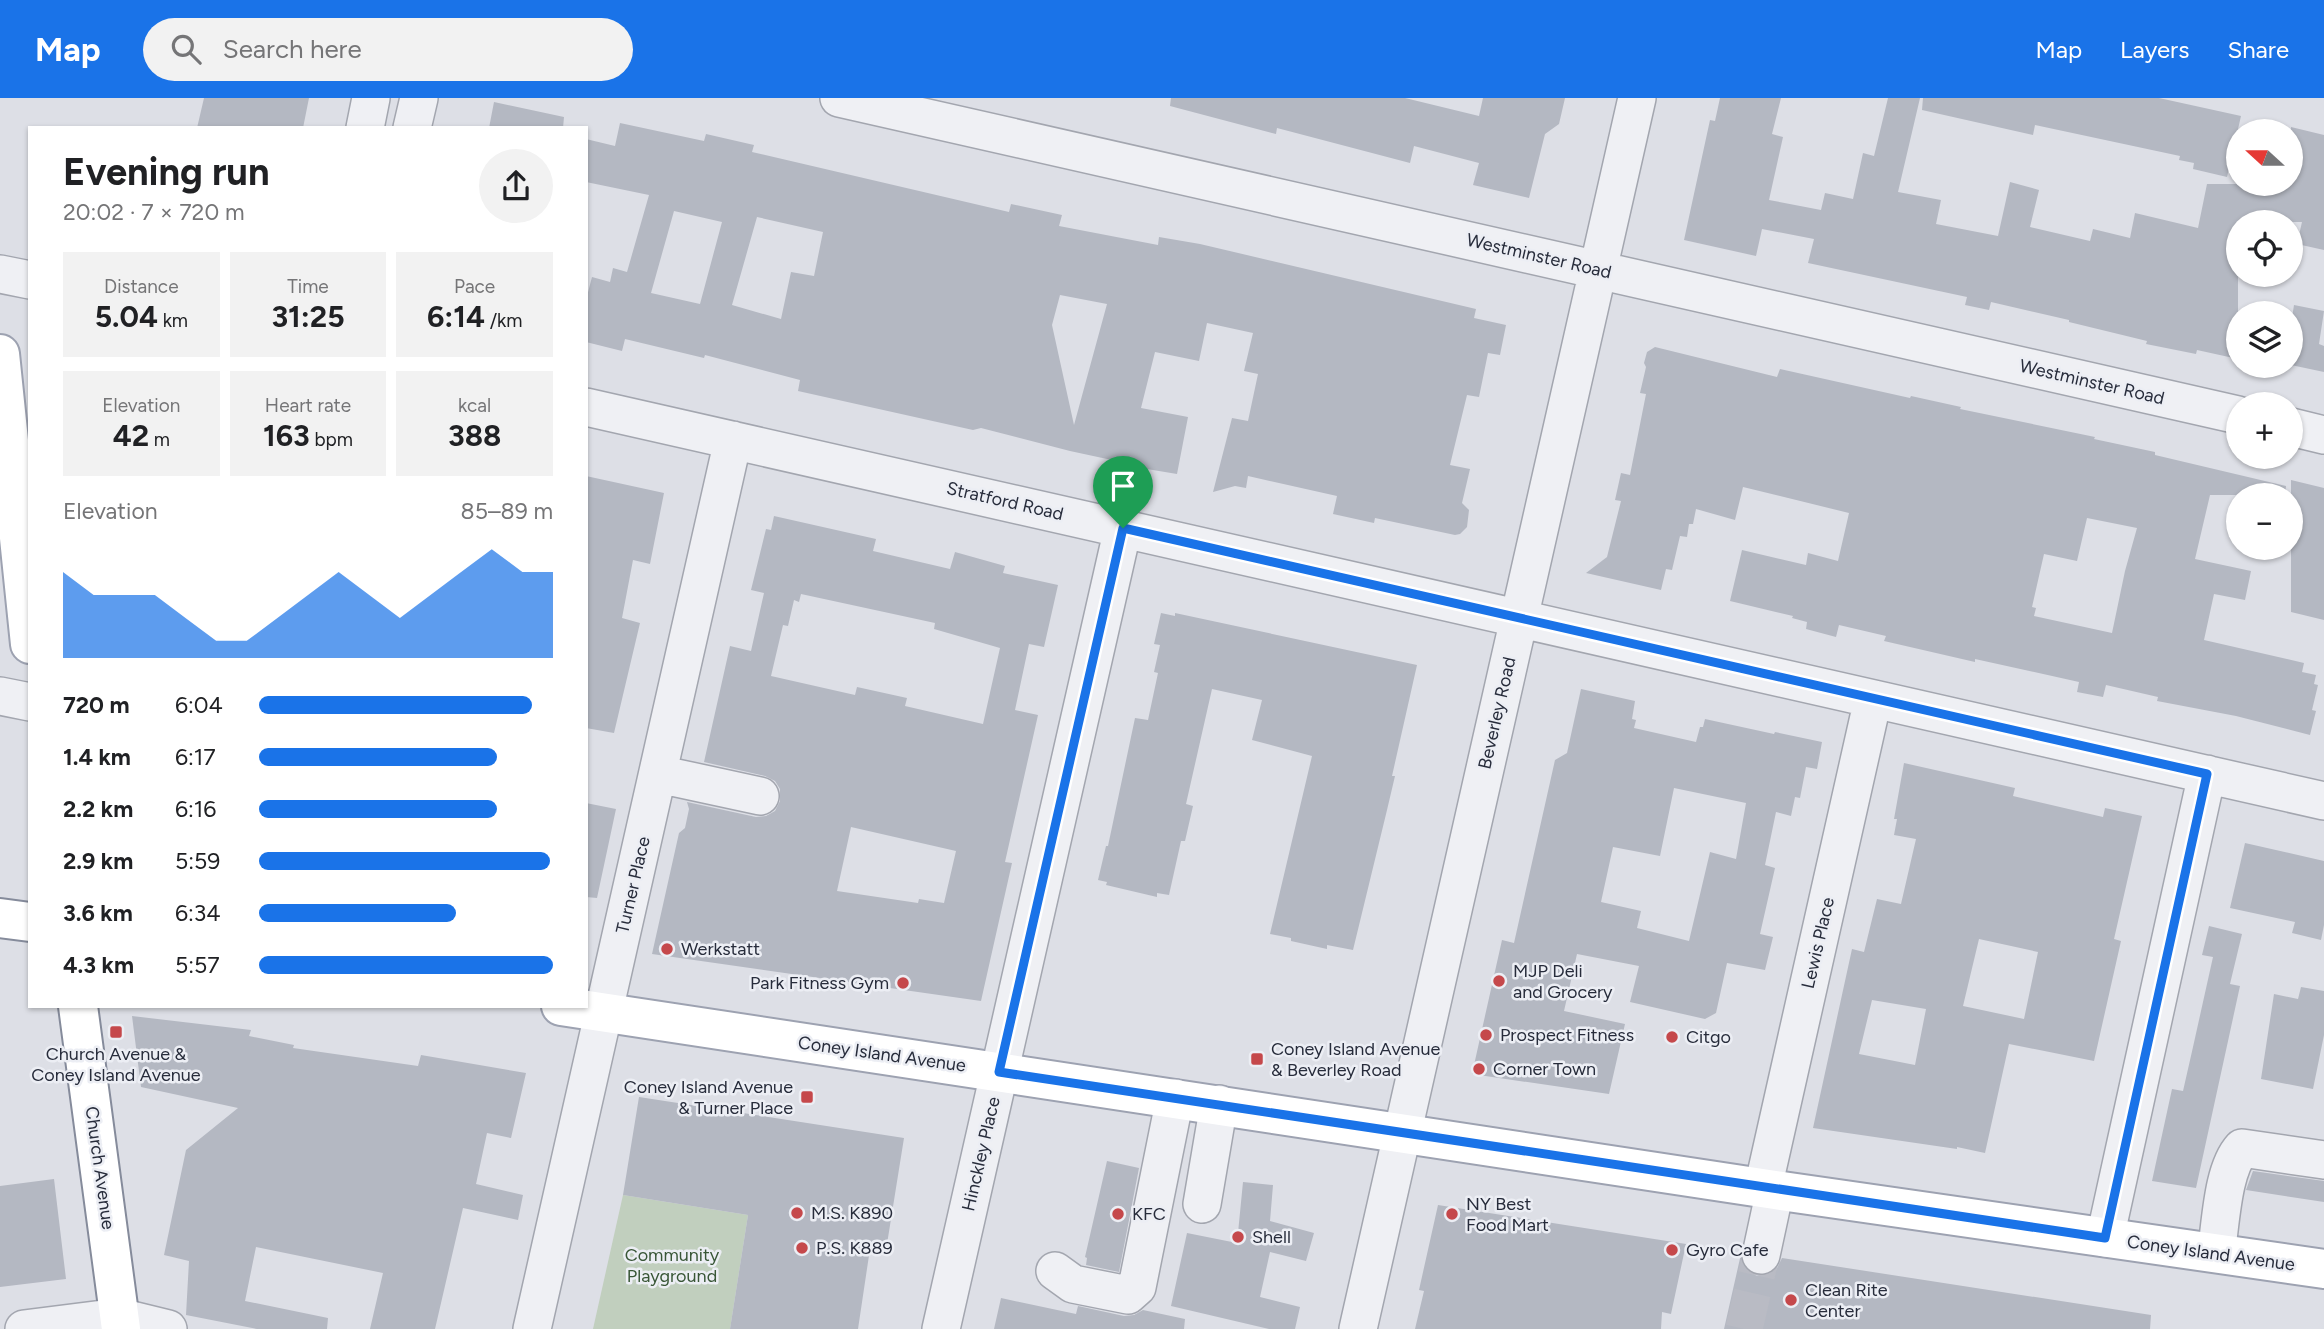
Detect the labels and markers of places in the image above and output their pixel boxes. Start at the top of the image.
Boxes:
pin [1093,456,1153,528]
place label: Werkstatt [681,938,760,960]
marker: Werkstatt [659,941,675,957]
place label: MJP Deli and Grocery [1513,960,1613,1003]
place label: Park Fitness Gym [750,972,889,994]
marker: MJP Deli and Grocery [1491,973,1507,989]
marker: Park Fitness Gym [895,975,911,991]
marker: Church Avenue & Coney Island Avenue [108,1024,124,1040]
place label: Prospect Fitness [1500,1024,1634,1046]
place label: Citgo [1686,1026,1731,1048]
marker: Prospect Fitness [1478,1027,1494,1043]
marker: Citgo [1664,1029,1680,1045]
place label: Coney Island Avenue & Beverley Road [1271,1038,1440,1081]
place label: Church Avenue & Coney Island Avenue [31,1043,201,1086]
marker: Coney Island Avenue & Beverley Road [1249,1051,1265,1067]
place label: Corner Town [1493,1058,1596,1080]
marker: Corner Town [1471,1061,1487,1077]
place label: Coney Island Avenue & Turner Place [624,1076,793,1119]
marker: Coney Island Avenue & Turner Place [799,1089,815,1105]
place label: NY Best Food Mart [1466,1193,1549,1236]
place label: M.S. K890 [811,1202,893,1224]
place label: KFC [1132,1203,1166,1225]
marker: M.S. K890 [789,1205,805,1221]
marker: KFC [1110,1206,1126,1222]
marker: NY Best Food Mart [1444,1206,1460,1222]
place label: Shell [1252,1226,1291,1248]
marker: Shell [1230,1229,1246,1245]
place label: P.S. K889 [816,1237,893,1259]
place label: Gyro Cafe [1686,1239,1769,1261]
marker: P.S. K889 [794,1240,810,1256]
marker: Gyro Cafe [1664,1242,1680,1258]
place label: Clean Rite Center [1805,1279,1888,1322]
marker: Clean Rite Center [1783,1292,1799,1308]

